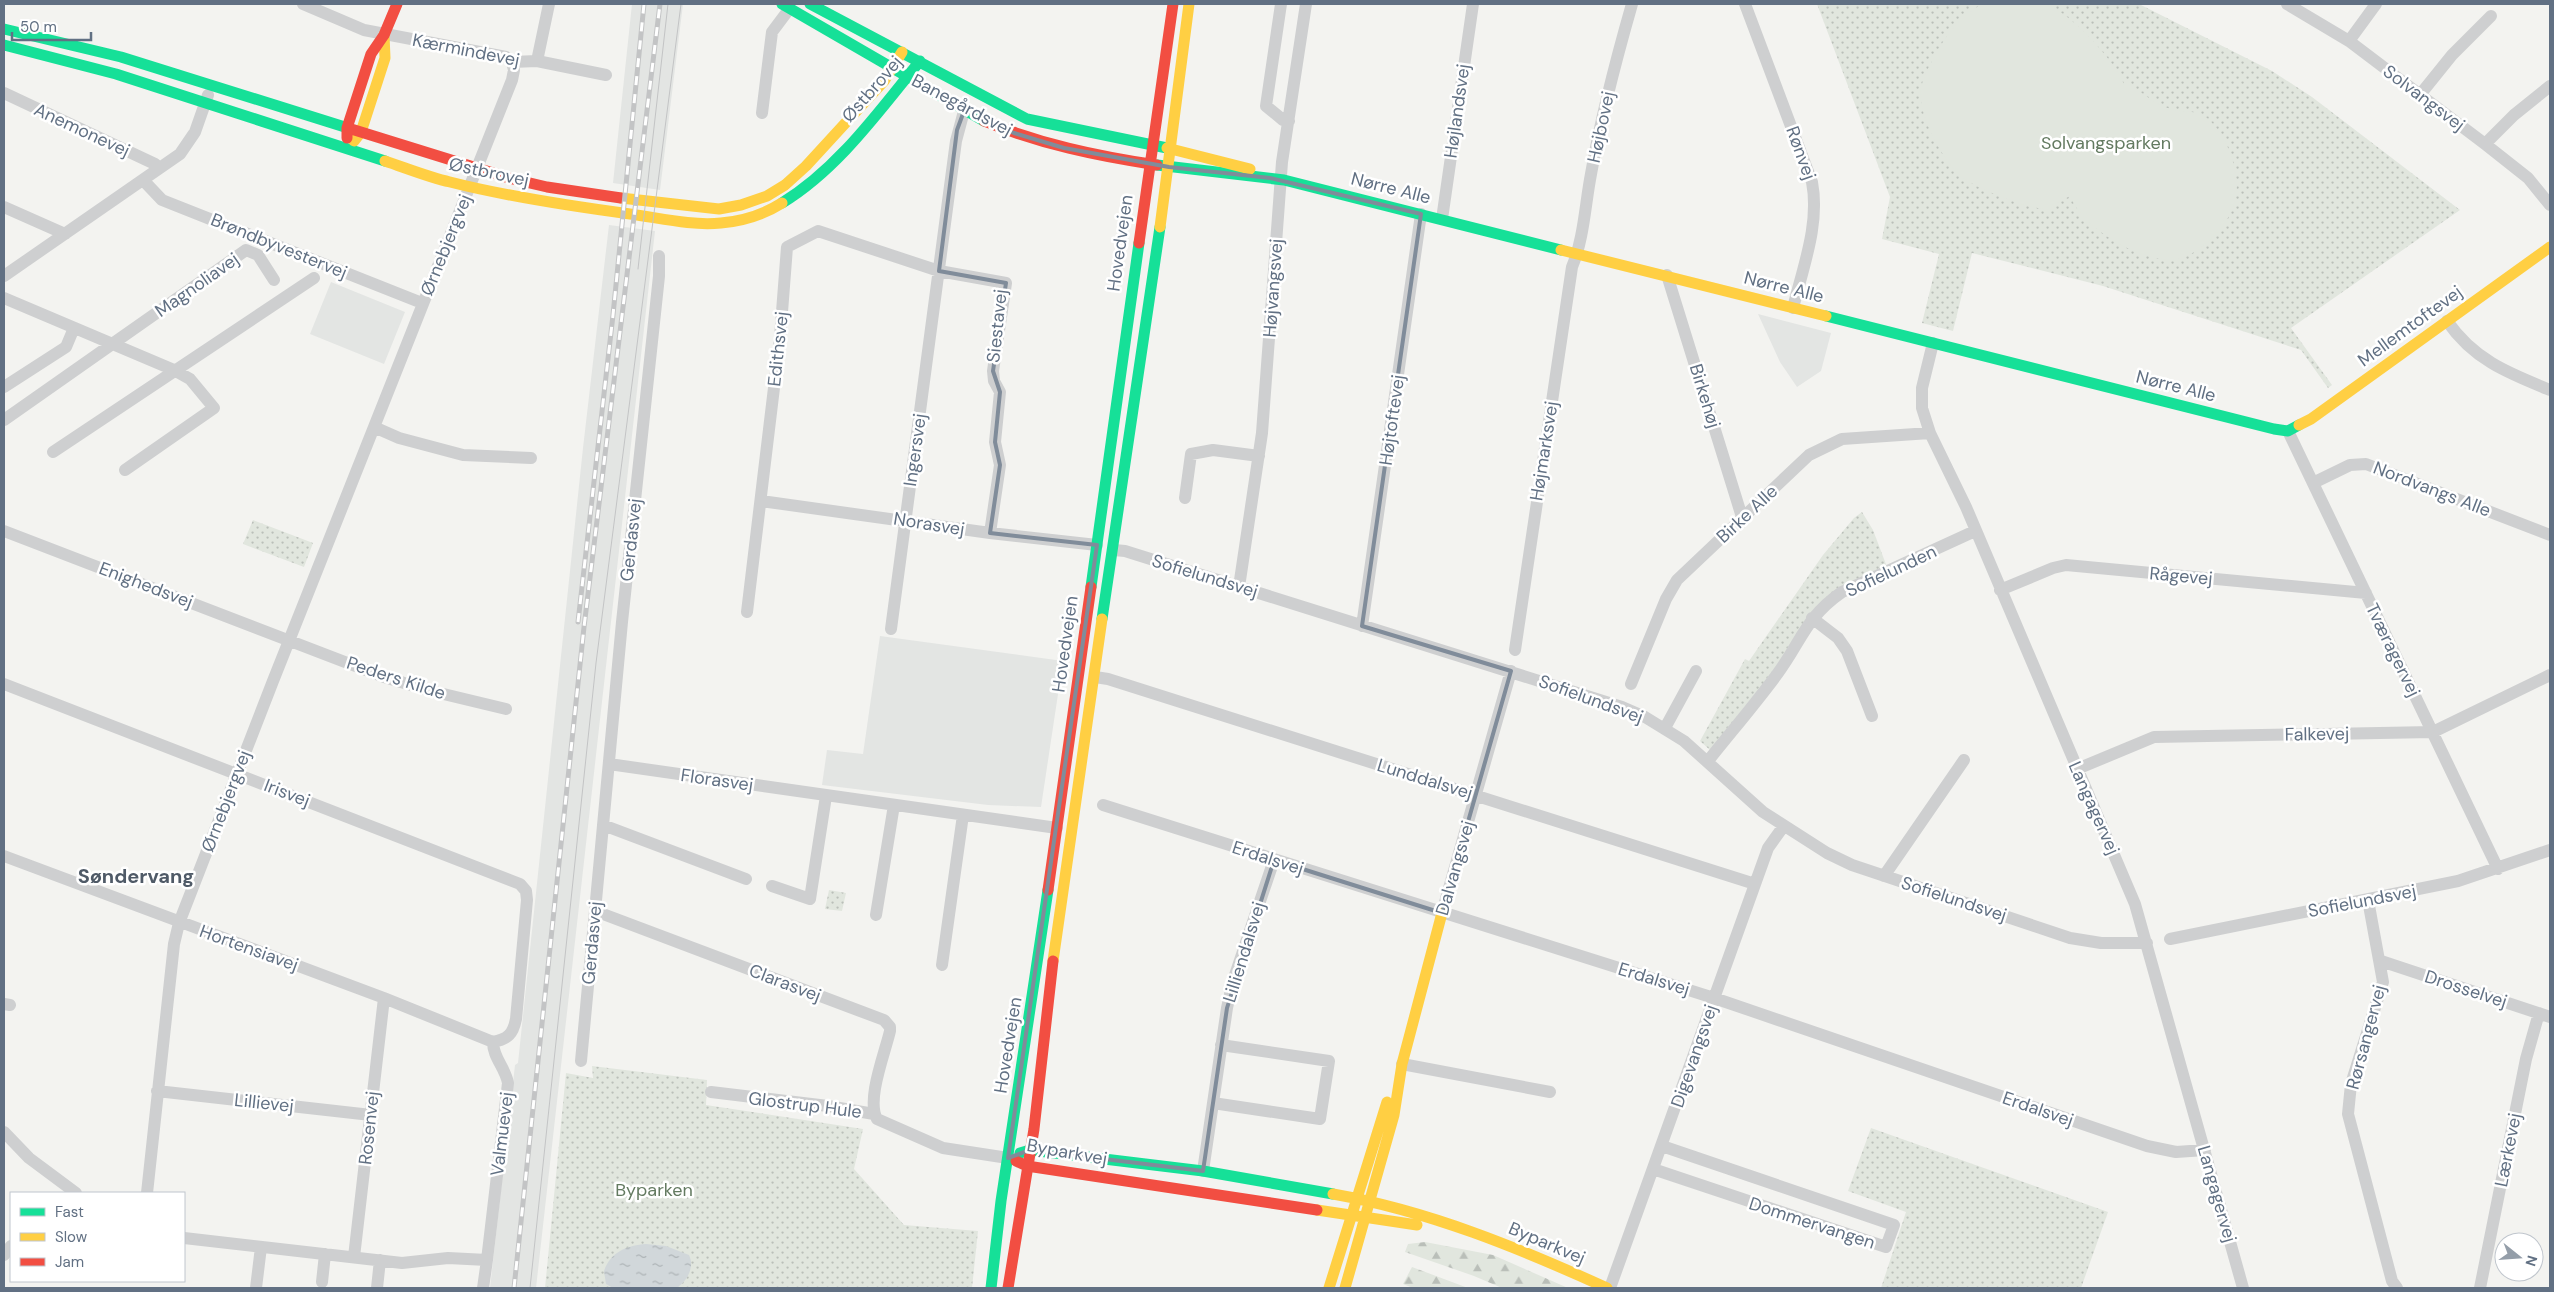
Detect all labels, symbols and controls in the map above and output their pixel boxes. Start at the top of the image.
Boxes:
scale bar [12,10,91,42]
text: 50 m [20,17,57,37]
street label: Kærmindevej [410,28,522,72]
street label: Østbrovej [836,51,908,127]
street label: Solvangsvej [2378,59,2470,137]
street label: Højlandsvej [1439,62,1475,160]
street label: Banegårdsvej [907,68,1017,142]
street label: Højbovej [1582,89,1620,165]
street label: Anemonevej [30,97,134,163]
street label: Rønvej [1780,123,1822,183]
park label: Solvangsparken [2041,131,2171,155]
street label: Østbrovej [447,152,531,192]
street label: Nørre Alle [1349,167,1433,209]
street label: Ørnebjergvej [415,191,477,299]
street label: Hovedvejen [1101,193,1139,293]
street label: Brøndbyvestervej [207,208,351,284]
street label: Højvangsvej [1258,238,1288,338]
street label: Magnoliavej [150,247,244,323]
street label: Nørre Alle [1742,266,1826,308]
street label: Mellemtoftevej [2353,280,2467,372]
street label: Siestavej [981,288,1013,364]
street label: Edithsvej [762,310,794,388]
street label: Birkehøj [1684,361,1726,431]
street label: Nørre Alle [2134,365,2218,407]
street label: Højtoftevej [1374,373,1410,467]
street label: Højmarksvej [1524,399,1564,503]
street label: Ingersvej [898,412,932,488]
street label: Nordvangs Alle [2370,456,2494,522]
street label: Birke Alle [1711,479,1783,549]
street label: Gerdasvej [615,497,647,583]
street label: Norasvej [892,507,966,541]
street label: Sofielunden [1842,539,1940,603]
street label: Sofielundsvej [1149,549,1261,603]
street label: Enighedsvej [96,556,196,614]
street label: Rågevej [2148,561,2214,591]
street label: Hovedvejen [1046,594,1084,694]
street label: Tværagervej [2360,599,2426,701]
street label: Peders Kilde [344,651,448,705]
street label: Sofielundsvej [1535,669,1647,729]
street label: Falkevej [2284,721,2350,747]
street label: Ørnebjergvej [196,747,256,855]
street label: Lunddalsvej [1374,753,1476,805]
street label: Langagervej [2063,758,2125,858]
street label: Florasvej [679,763,755,797]
street label: Irisvej [261,773,313,813]
street label: Dalvangsvej [1430,818,1480,918]
street label: Erdalsvej [1229,835,1307,881]
district label: Søndervang [78,863,194,889]
street label: Sofielundsvej [1898,871,2010,927]
street label: Sofielundsvej [2306,879,2418,923]
street label: Lilliendalsvej [1217,899,1271,1005]
street label: Gerdasvej [576,900,608,986]
street label: Hortensiavej [196,919,302,977]
street label: Erdalsvej [1615,957,1693,1001]
street label: Clarasvej [746,958,824,1008]
street label: Drosselvej [2422,964,2510,1014]
street label: Rørsangervej [2341,982,2391,1092]
street label: Hovedvejen [989,995,1027,1095]
street label: Digevangsvej [1665,1001,1723,1111]
street label: Glostrup Hule [747,1086,863,1124]
street label: Erdalsvej [1999,1086,2077,1132]
street label: Lillievej [233,1088,295,1118]
street label: Rosenvej [353,1090,385,1166]
street label: Valmuevej [485,1091,519,1177]
street label: Lærkevej [2489,1111,2527,1189]
street label: Byparkvej [1025,1133,1109,1171]
street label: Langagervej [2192,1143,2242,1245]
park label: Byparken [615,1178,693,1202]
street label: Dommervangen [1746,1191,1878,1255]
legend [10,1192,185,1282]
text: Fast [55,1202,84,1222]
street label: Byparkvej [1505,1216,1589,1270]
text: Slow [55,1227,88,1247]
north arrow [2494,1232,2544,1282]
text: Jam [55,1252,84,1272]
text: N [2521,1253,2542,1268]

